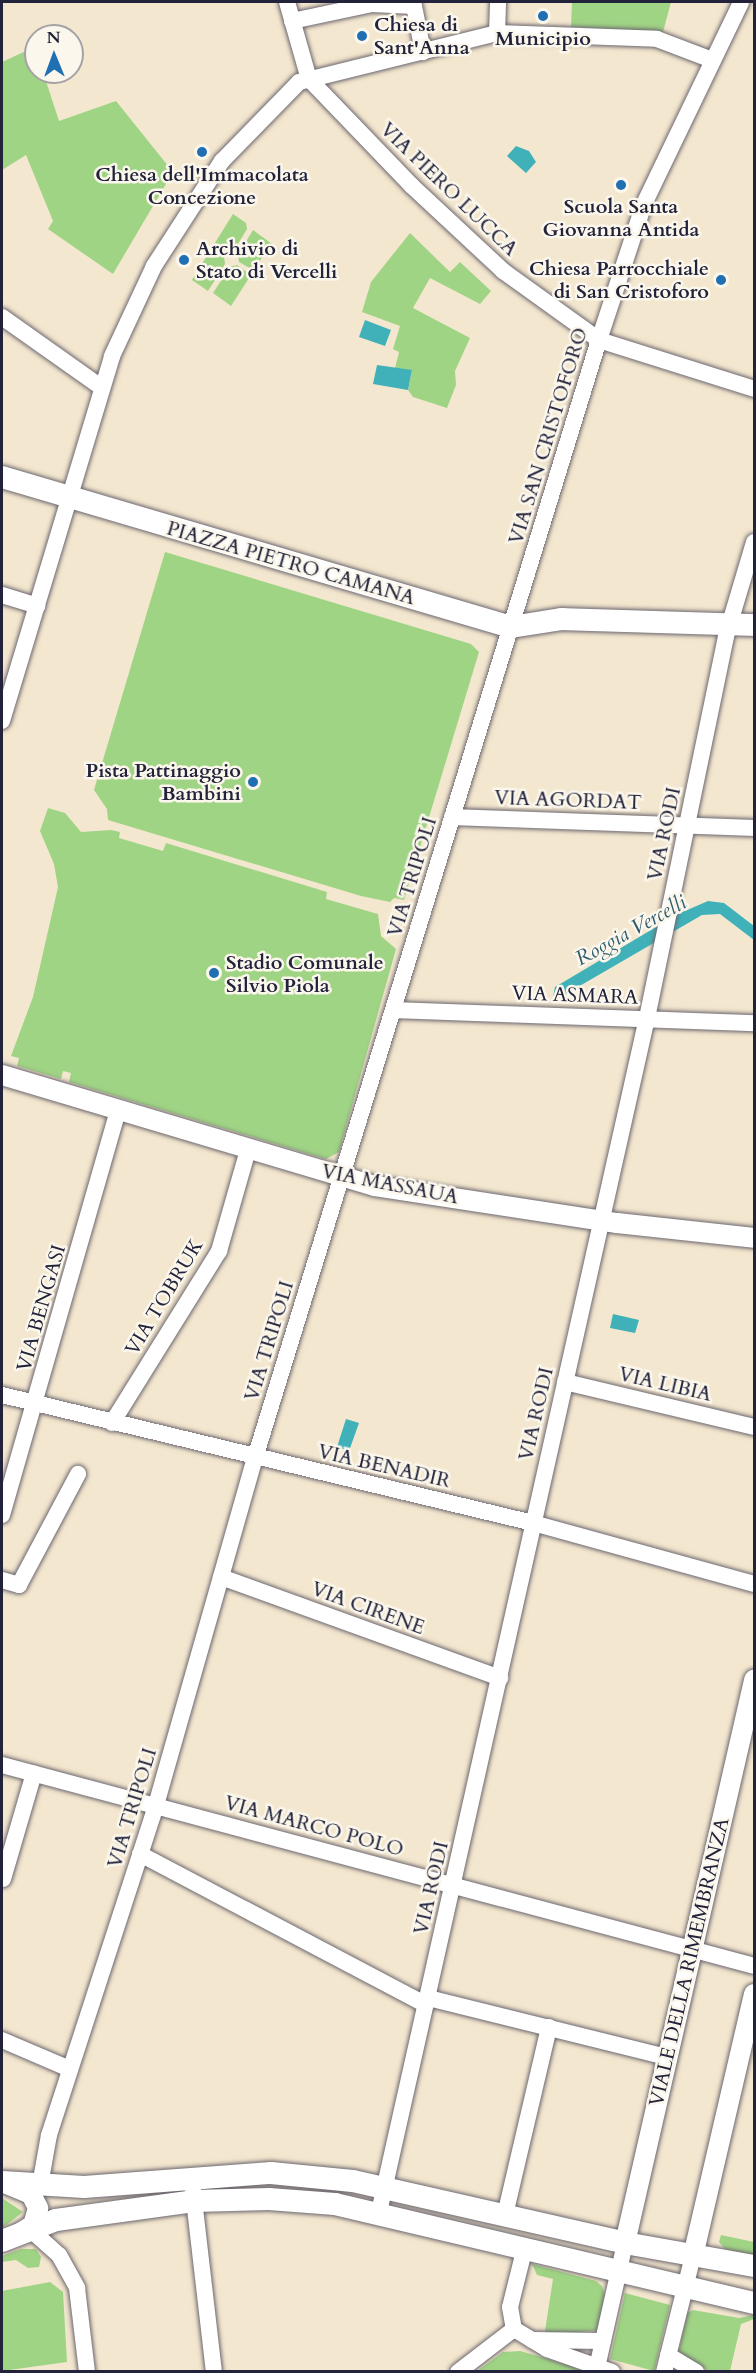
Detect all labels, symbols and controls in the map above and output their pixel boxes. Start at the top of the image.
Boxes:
marker: Municipio [536,9,550,23]
place label: Chiesa di Sant'Anna [374,13,470,60]
north arrow [24,24,84,84]
place label: Municipio [495,26,591,50]
text: N [47,27,61,49]
marker: Chiesa di Sant'Anna [355,29,369,43]
street label: VIA PIERO LUCCA [375,117,523,261]
marker: Chiesa dell'Immacolata Concezione [195,145,209,159]
place label: Chiesa dell'Immacolata Concezione [95,162,309,209]
marker: Scuola Santa Giovanna Antida [614,178,628,192]
place label: Scuola Santa Giovanna Antida [542,194,700,241]
place label: Archivio di Stato di Vercelli [196,237,337,284]
marker: Archivio di Stato di Vercelli [177,253,191,267]
place label: Chiesa Parrocchiale di San Cristoforo [529,256,709,303]
marker: Chiesa Parrocchiale di San Cristoforo [714,273,728,287]
street label: VIA SAN CRISTOFORO [504,325,592,547]
street label: PIAZZA PIETRO CAMANA [164,516,418,610]
place label: Pista Pattinaggio Bambini [85,759,241,806]
marker: Pista Pattinaggio Bambini [246,775,260,789]
street label: VIA AGORDAT [494,785,642,815]
street label: VIA RODI [642,785,686,883]
street label: VIA TRIPOLI [382,814,442,940]
water label: Roggia Vercelli [571,890,691,972]
place label: Stadio Comunale Silvio Piola [226,950,384,997]
marker: Stadio Comunale Silvio Piola [207,966,221,980]
street label: VIA ASMARA [511,981,639,1009]
street label: VIA MASSAUA [319,1159,461,1209]
street label: VIA TOBRUK [120,1234,208,1360]
street label: VIA BENGASI [11,1242,71,1374]
street label: VIA TRIPOLI [239,1278,299,1404]
street label: VIA LIBIA [616,1362,714,1406]
street label: VIA RODI [514,1365,558,1463]
street label: VIA BENADIR [315,1439,453,1493]
street label: VIA CIRENE [308,1576,428,1640]
street label: VIA TRIPOLI [102,1745,162,1871]
street label: VIA MARCO POLO [222,1791,406,1861]
street label: VIALE DELLA RIMEMBRANZA [644,1815,734,2109]
street label: VIA RODI [409,1839,453,1937]

